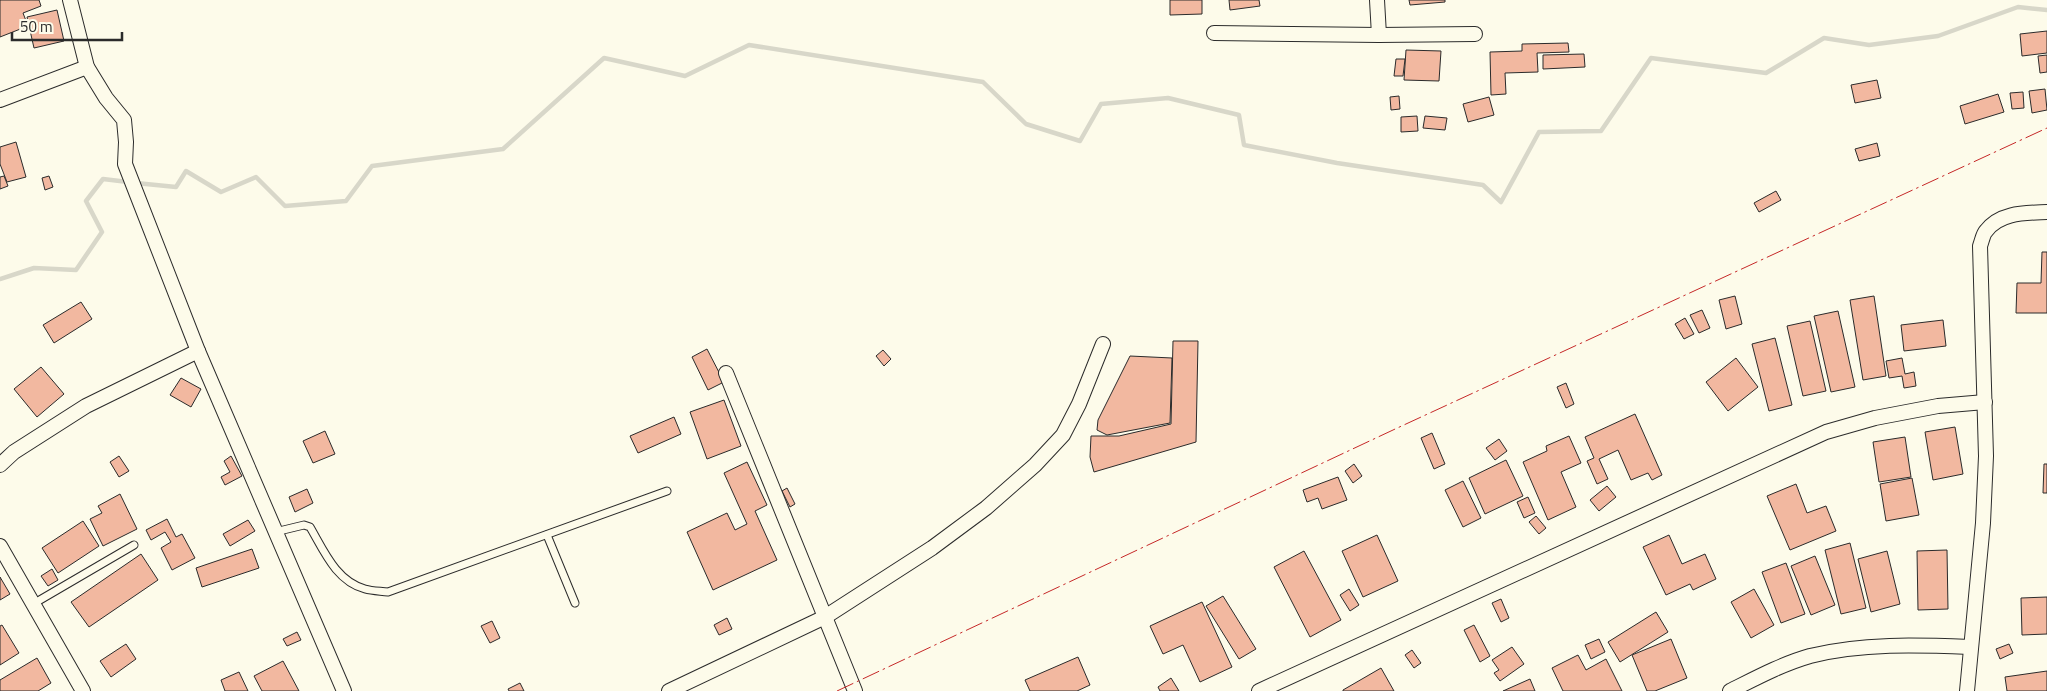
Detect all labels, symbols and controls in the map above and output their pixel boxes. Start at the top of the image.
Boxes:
scale bar [12,10,122,42]
text: 50 m [20,15,53,38]

